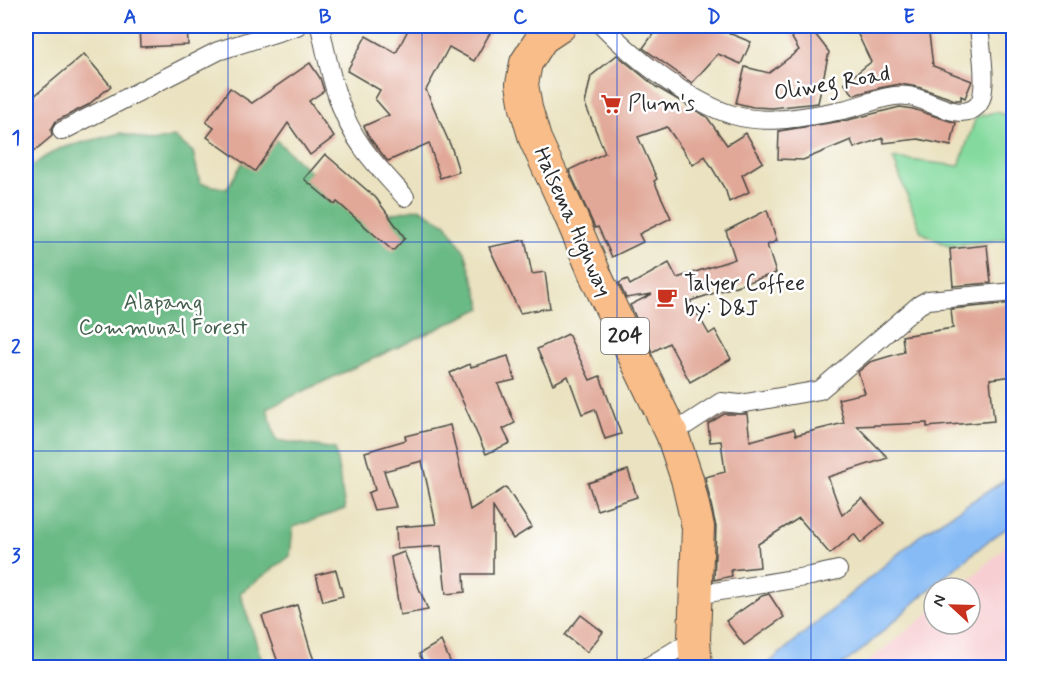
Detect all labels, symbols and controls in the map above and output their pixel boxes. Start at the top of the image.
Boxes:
text: A [123,4,137,31]
text: B [319,4,332,31]
text: C [513,4,528,31]
text: D [707,4,721,31]
text: E [903,4,915,31]
street label: Oliweg Road [772,60,893,111]
place label: Plum's [628,90,695,118]
supermarket icon: Plum's [599,92,623,116]
text: 1 [12,125,20,152]
street label: Halsema Highway [524,143,618,302]
place label: Talyer Coffee by: D&J [684,270,805,323]
cafe icon: Talyer Coffee by: D&J [655,285,679,309]
park label: Alapang Communal Forest [78,289,248,342]
road number: 204 [601,318,649,354]
text: 2 [11,334,21,361]
text: 3 [11,543,21,570]
north arrow [922,576,982,636]
text: N [928,592,951,610]

